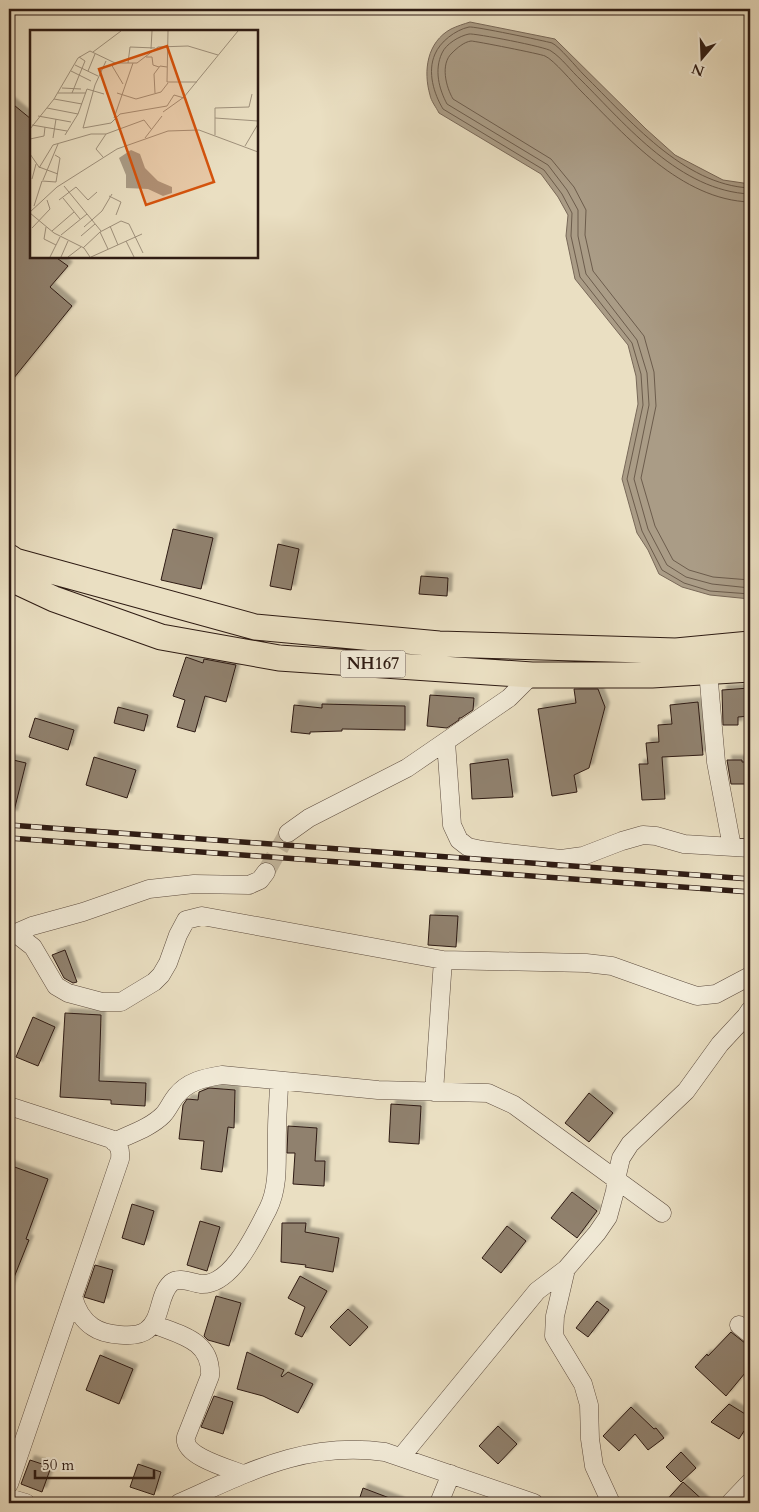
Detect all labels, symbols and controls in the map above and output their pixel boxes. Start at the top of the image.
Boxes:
inset map [30,30,258,258]
north arrow [676,32,726,82]
text: N [689,59,707,81]
road number: NH167 [340,651,406,678]
scale bar [35,1447,154,1479]
text: 50 m [42,1455,74,1475]

